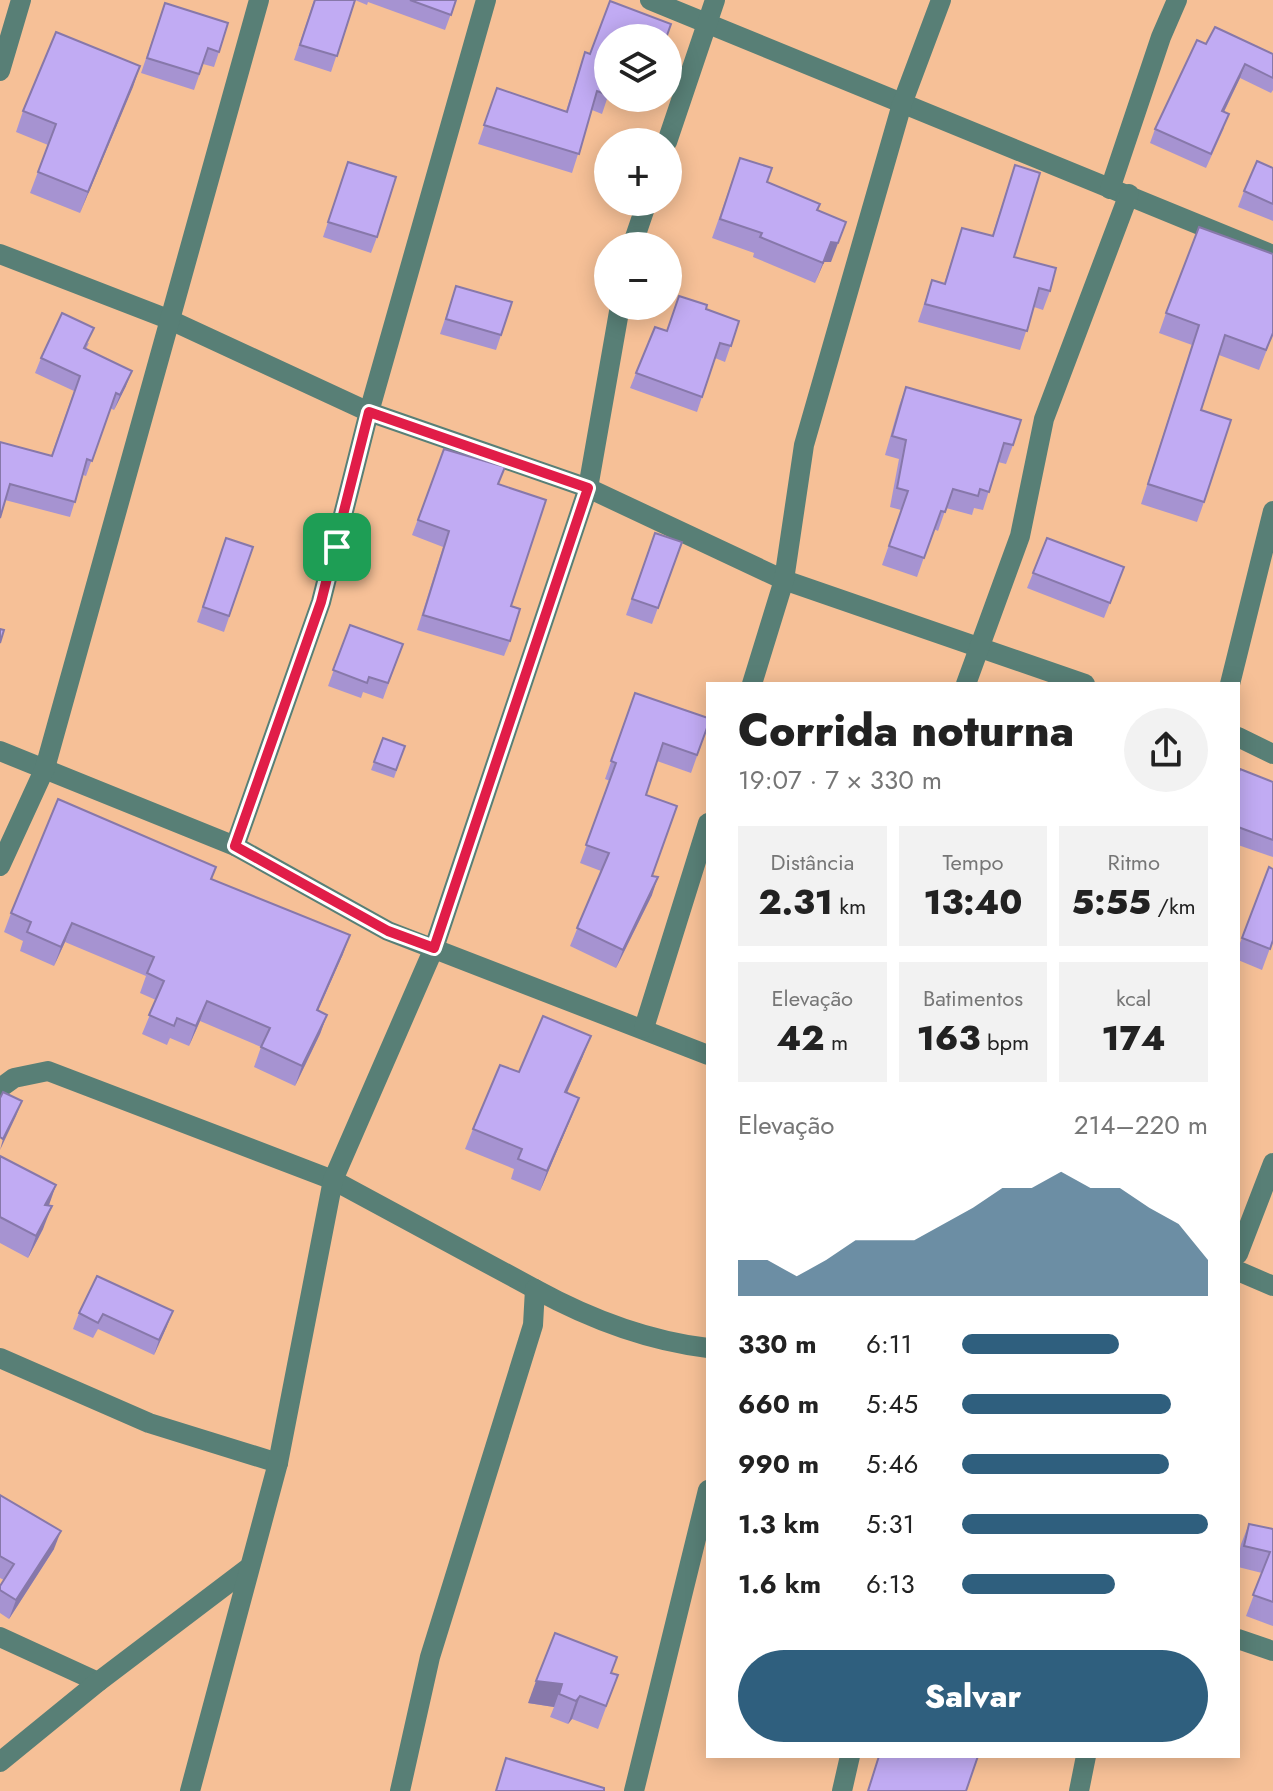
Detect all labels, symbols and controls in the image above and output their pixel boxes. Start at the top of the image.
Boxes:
map controls [594,24,682,320]
button: layers [594,24,682,112]
button: + [594,128,682,216]
button: − [594,232,682,320]
pin [303,513,371,581]
icon: arrive [315,525,359,569]
text: Corrida noturna [738,699,1074,763]
button: share [1124,708,1208,792]
text: 19:07 · 7 × 330 m [738,761,942,799]
text: Distância [770,846,854,878]
text: Tempo [942,846,1004,878]
text: Ritmo [1107,846,1160,878]
text: 2.31 [759,878,833,927]
text: 13:40 [923,878,1023,927]
text: 5:55 [1072,878,1151,927]
text: km [833,890,866,922]
text: /km [1151,890,1196,922]
text: Elevação [772,982,853,1014]
text: Batimentos [923,982,1023,1014]
text: kcal [1116,982,1151,1014]
text: 42 [776,1014,824,1063]
text: 163 [917,1014,980,1063]
text: 174 [1102,1014,1166,1063]
text: m [824,1026,848,1058]
text: bpm [980,1026,1029,1058]
text: Elevação [738,1106,834,1144]
text: 214–220 m [1074,1106,1208,1144]
text: 330 m [738,1325,817,1363]
text: 6:11 [866,1325,912,1363]
text: 660 m [738,1385,819,1423]
text: 5:45 [866,1385,918,1423]
text: 990 m [738,1445,819,1483]
text: 5:46 [866,1445,919,1483]
text: 1.3 km [738,1505,820,1543]
text: 5:31 [866,1505,914,1543]
text: 1.6 km [738,1565,821,1603]
text: 6:13 [866,1565,915,1603]
button: Salvar [738,1650,1208,1742]

